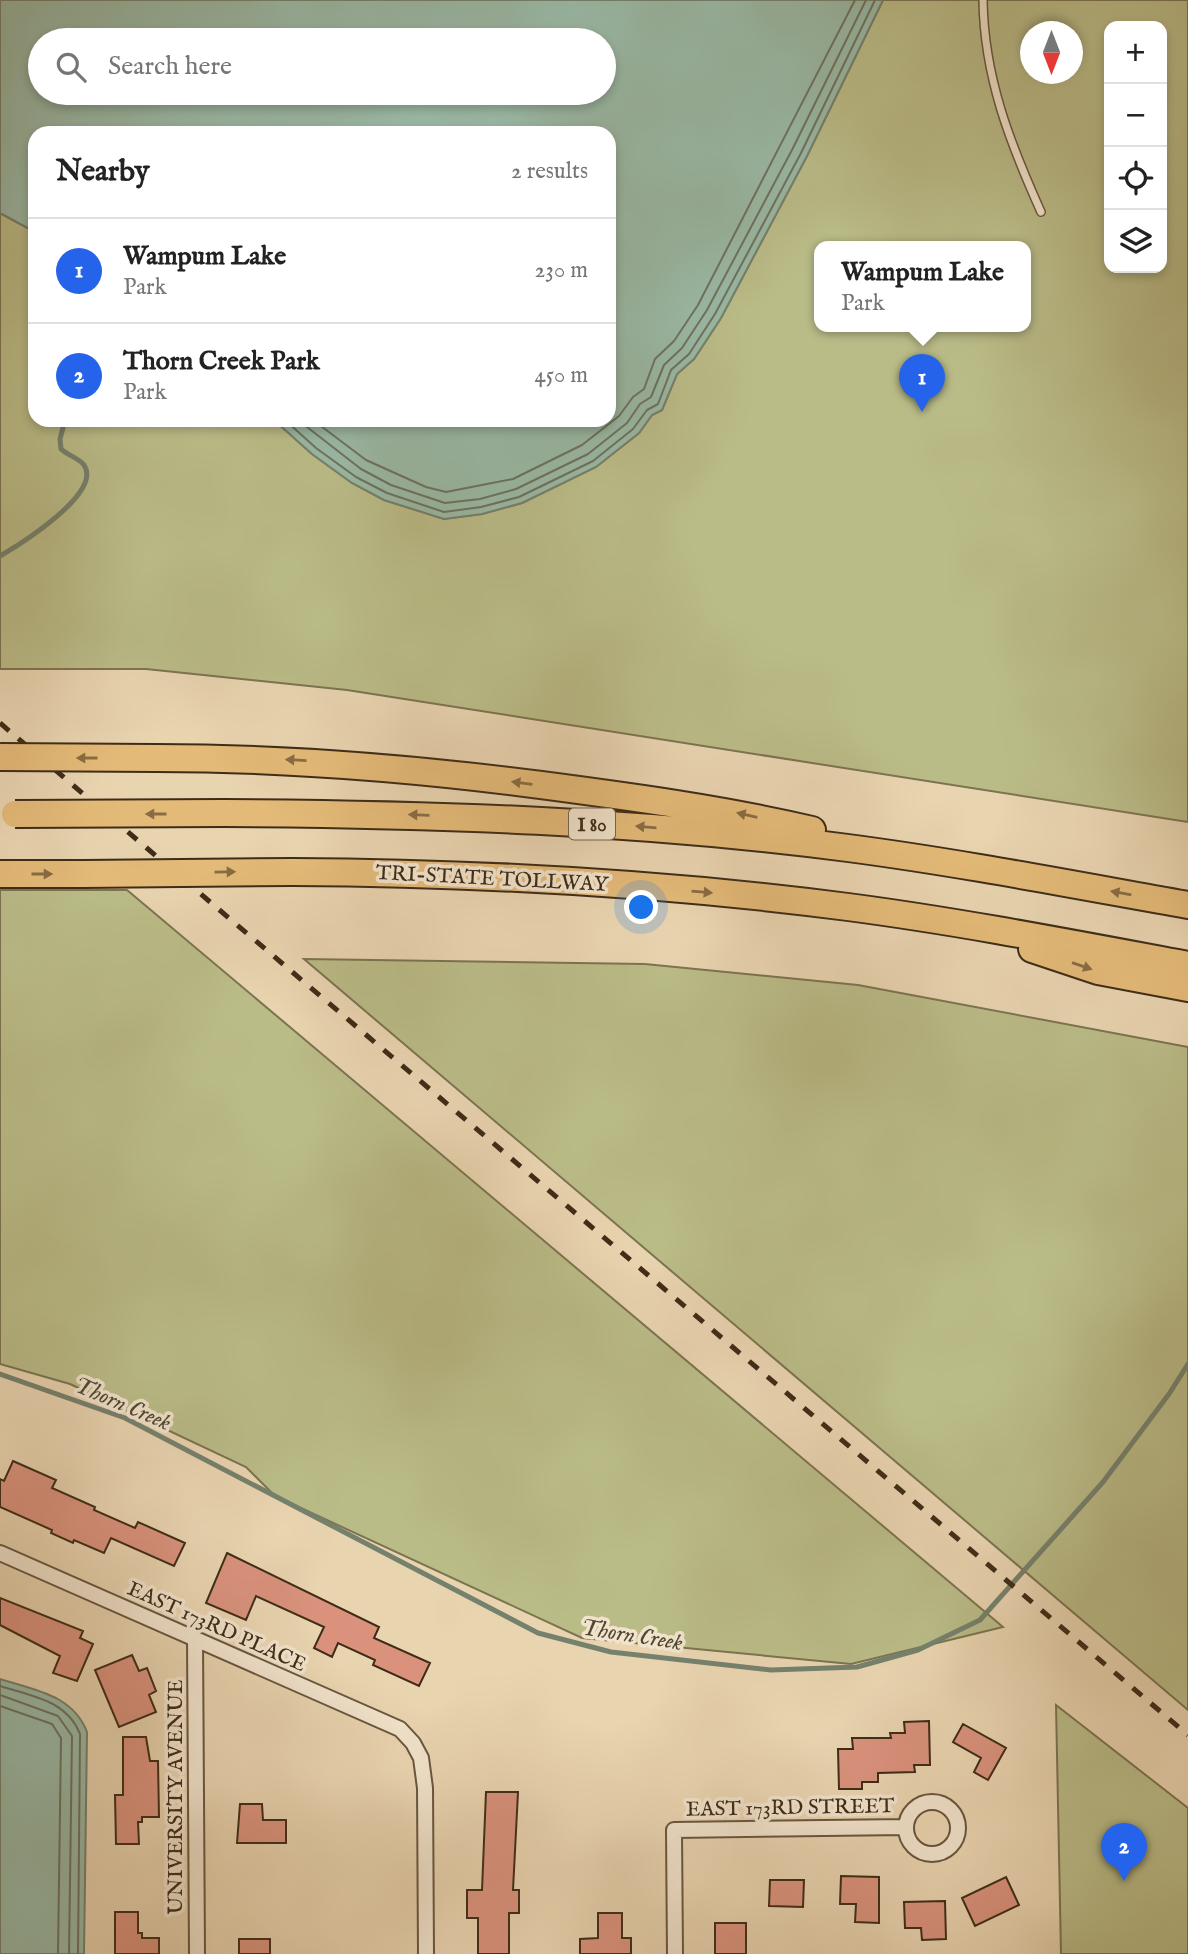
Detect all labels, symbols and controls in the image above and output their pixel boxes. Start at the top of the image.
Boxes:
north arrow [1020,21,1083,84]
map controls [1104,21,1167,273]
button: + [1104,21,1167,84]
search box [28,28,616,105]
icon: search [52,48,90,86]
text: Search here [108,50,232,83]
button: − [1104,84,1167,147]
button: locate [1104,147,1167,210]
text: Nearby [56,153,149,191]
text: 2 results [511,157,588,186]
button: layers [1104,210,1167,273]
text: Wampum Lake [123,240,286,273]
popup [814,241,1031,332]
text: 1 [75,256,83,285]
text: 230 m [535,256,588,285]
text: Wampum Lake [841,256,1004,289]
text: Park [123,273,167,302]
text: Park [841,289,885,318]
text: Thorn Creek Park [123,345,320,378]
pin: 1 [899,354,945,412]
text: 2 [74,361,84,390]
text: 450 m [534,361,588,390]
text: Park [123,378,167,407]
one-way arrow [76,752,98,764]
one-way arrow [285,754,307,765]
one-way arrow [511,777,533,788]
one-way arrow [145,808,167,820]
road number: I 80 [569,808,615,839]
one-way arrow [736,809,758,820]
one-way arrow [408,810,430,821]
one-way arrow [635,821,657,832]
street label: TRI-STATE TOLLWAY [375,860,610,899]
one-way arrow [214,866,236,878]
one-way arrow [31,868,53,880]
one-way arrow [691,886,713,897]
one-way arrow [1110,887,1132,898]
your location [624,890,658,924]
one-way arrow [1072,961,1093,972]
water label: Thorn Creek [70,1371,175,1438]
street label: EAST 173RD PLACE [123,1576,310,1679]
water label: Thorn Creek [579,1613,685,1658]
street label: UNIVERSITY AVENUE [163,1679,190,1915]
street label: EAST 173RD STREET [686,1793,895,1824]
pin: 2 [1101,1823,1147,1881]

